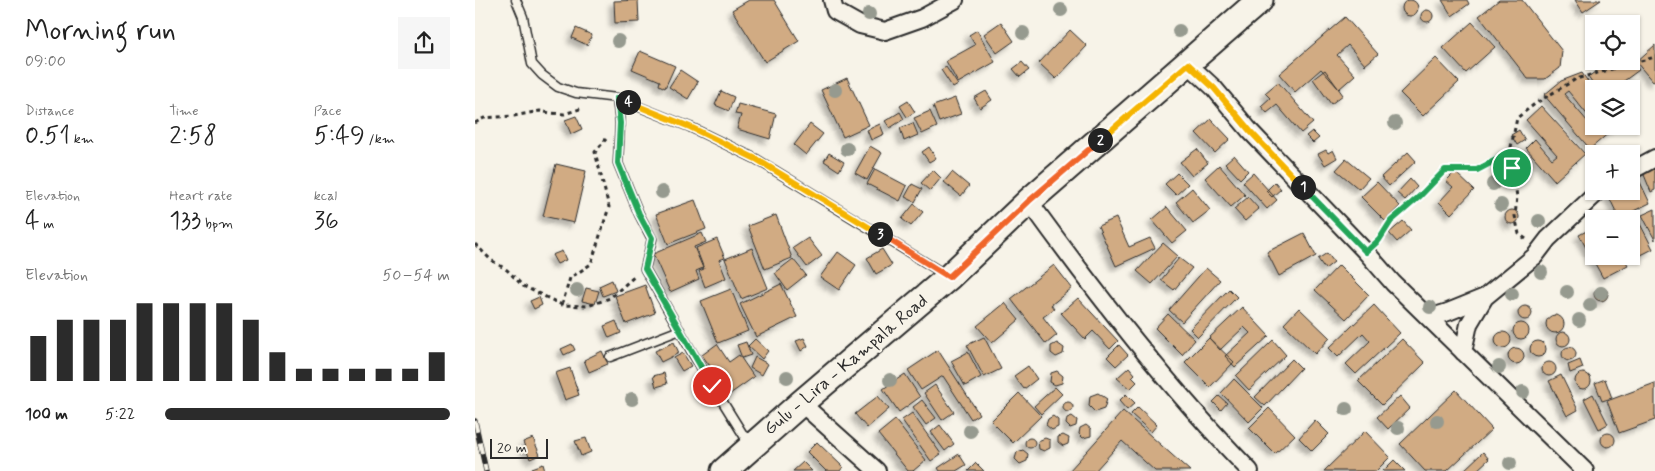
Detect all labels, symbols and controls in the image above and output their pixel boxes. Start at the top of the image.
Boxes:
text: Morning run [25,13,176,50]
map controls [1585,15,1640,265]
button: locate [1585,15,1640,70]
button: share [398,17,450,69]
text: 09:00 [25,51,66,72]
button: layers [1585,80,1640,135]
pin: 4 [615,90,641,114]
text: 4 [624,93,633,111]
text: Distance [25,102,74,120]
text: Time [169,102,199,120]
text: Pace [314,102,342,120]
text: 0.51 [25,120,70,153]
text: 2:58 [169,120,217,153]
text: 5:49 [314,120,365,153]
pin: 2 [1087,128,1113,152]
text: km [70,130,94,148]
text: /km [365,130,395,148]
text: 2 [1097,131,1104,149]
button: + [1585,145,1640,200]
pin [1491,147,1533,189]
icon: arrive [1498,154,1526,182]
pin: 1 [1291,174,1315,200]
text: 1 [1300,178,1307,196]
text: Elevation [25,187,80,205]
text: Heart rate [169,187,232,205]
text: kcal [314,187,337,205]
text: 4 [25,205,40,238]
text: 133 [169,205,201,238]
text: 36 [314,205,339,238]
button: − [1585,210,1640,265]
text: m [40,215,55,233]
text: bpm [201,215,233,233]
pin: 3 [867,222,893,246]
text: 3 [877,225,884,243]
text: Elevation [25,265,88,286]
text: 50–54 m [383,265,450,286]
street label: Gulu - Lira - Kampala Road [759,289,933,441]
pin [691,365,733,407]
icon: check [698,372,726,400]
text: 100 m [25,404,68,425]
text: 5:22 [105,404,135,425]
scale bar [490,436,547,459]
text: 20 m [497,439,527,457]

